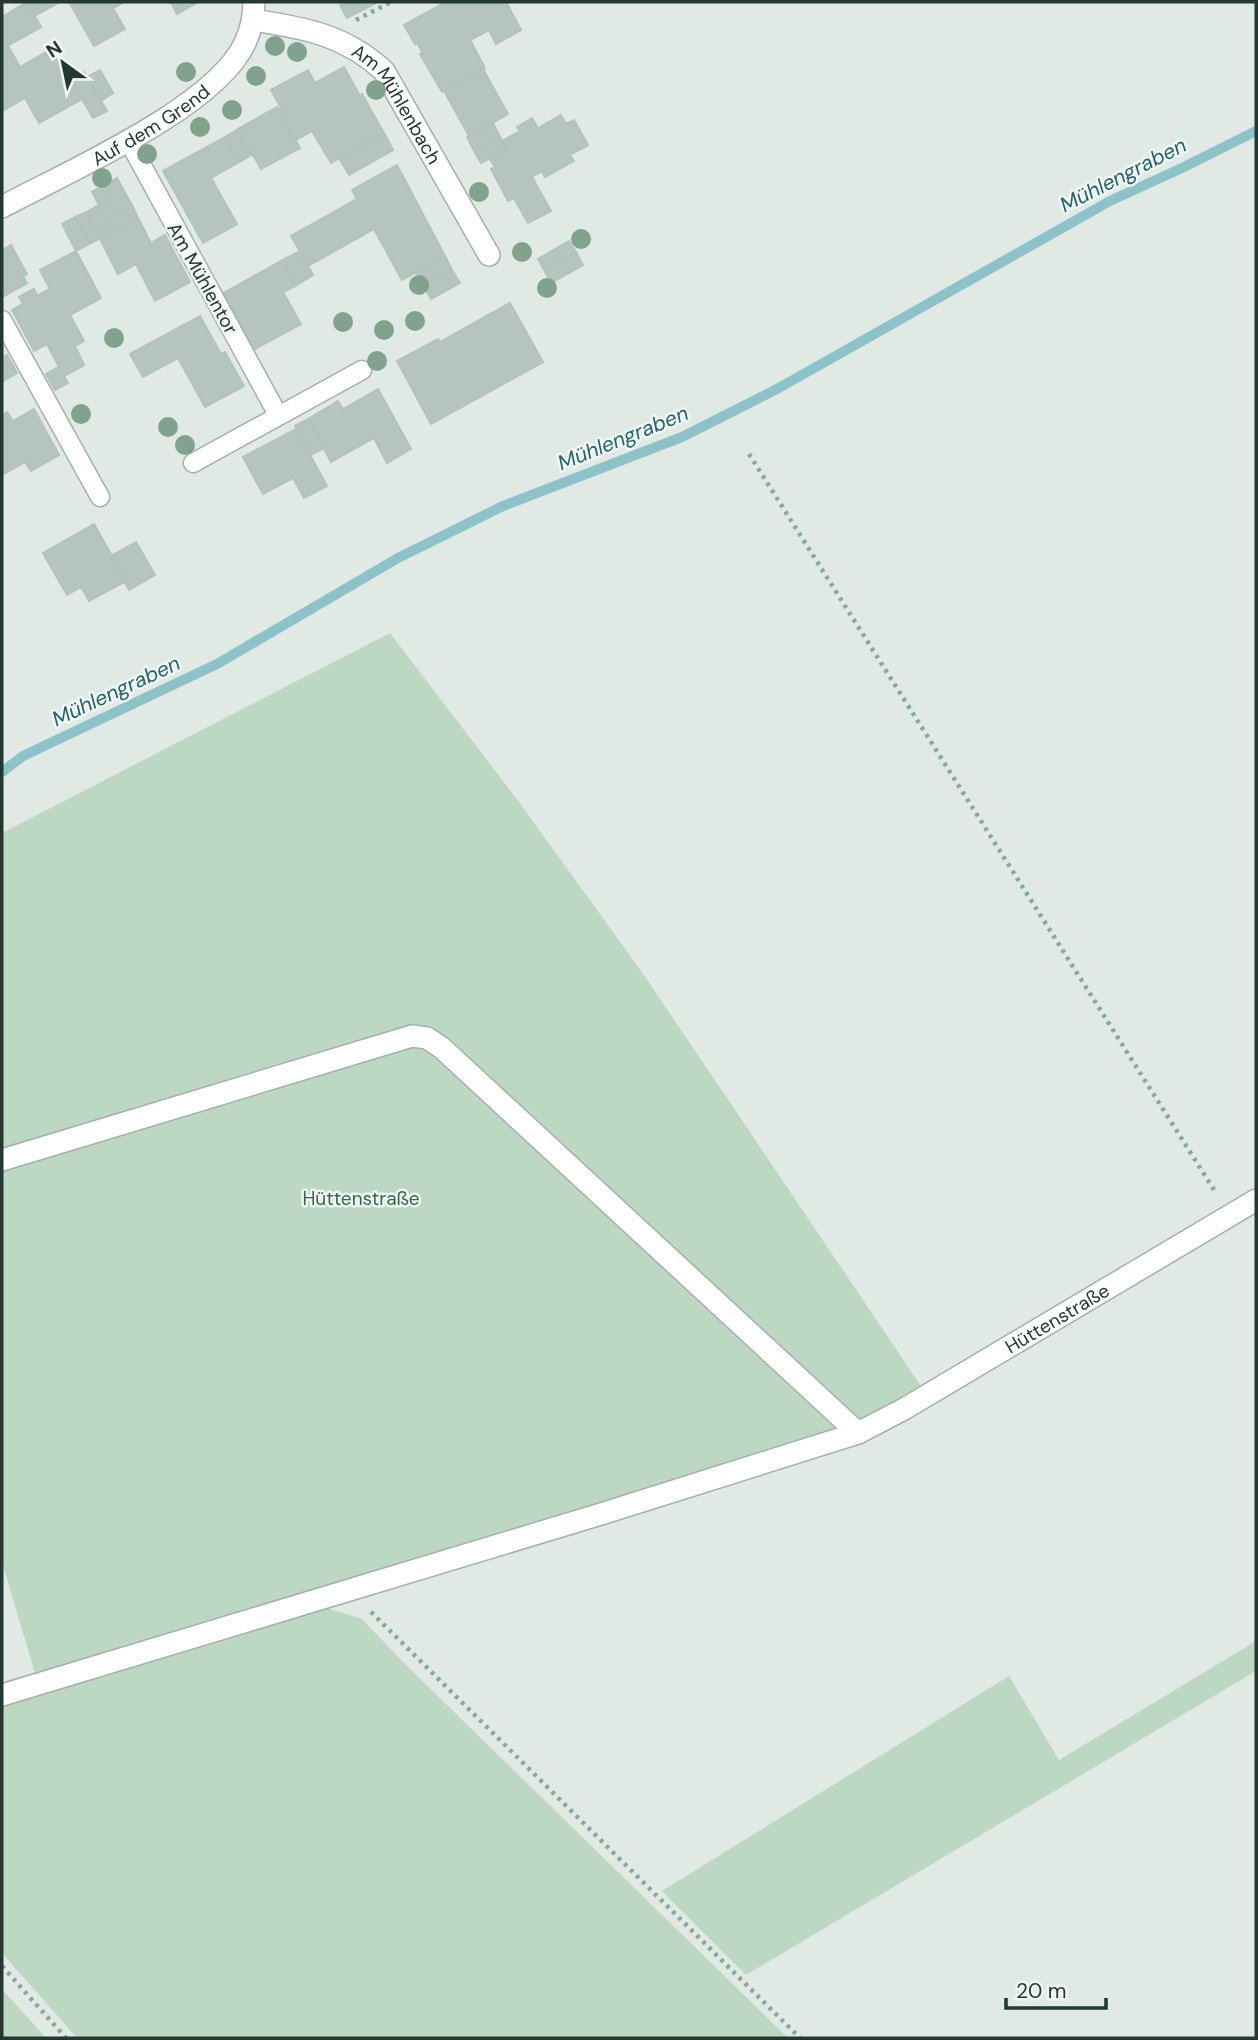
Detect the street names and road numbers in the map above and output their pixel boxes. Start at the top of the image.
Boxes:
street label: Am Mühlenbach [347,39,447,169]
street label: Auf dem Grend [88,79,215,172]
street label: Am Mühlentor [162,218,244,338]
street label: Hüttenstraße [1000,1278,1114,1359]

